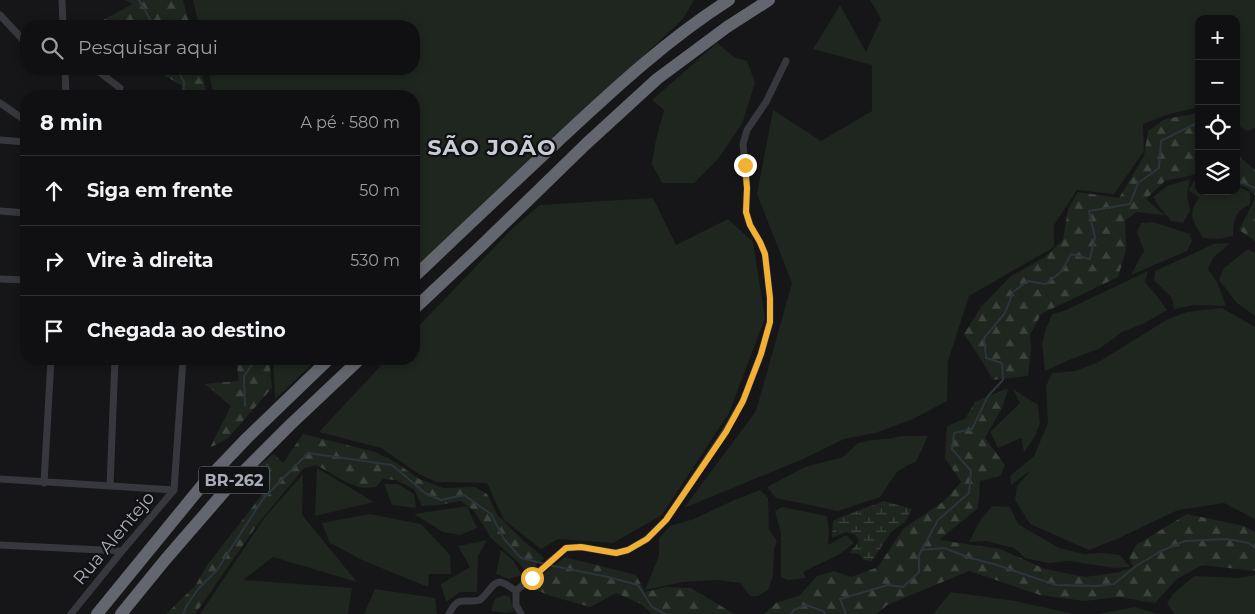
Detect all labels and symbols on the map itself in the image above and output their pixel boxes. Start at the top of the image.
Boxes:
district label: SÃO JOÃO [428,134,556,161]
route end [734,154,757,177]
road number: BR-262 [199,466,269,494]
street label: Rua Alentejo [69,487,159,589]
route start [521,567,544,590]

